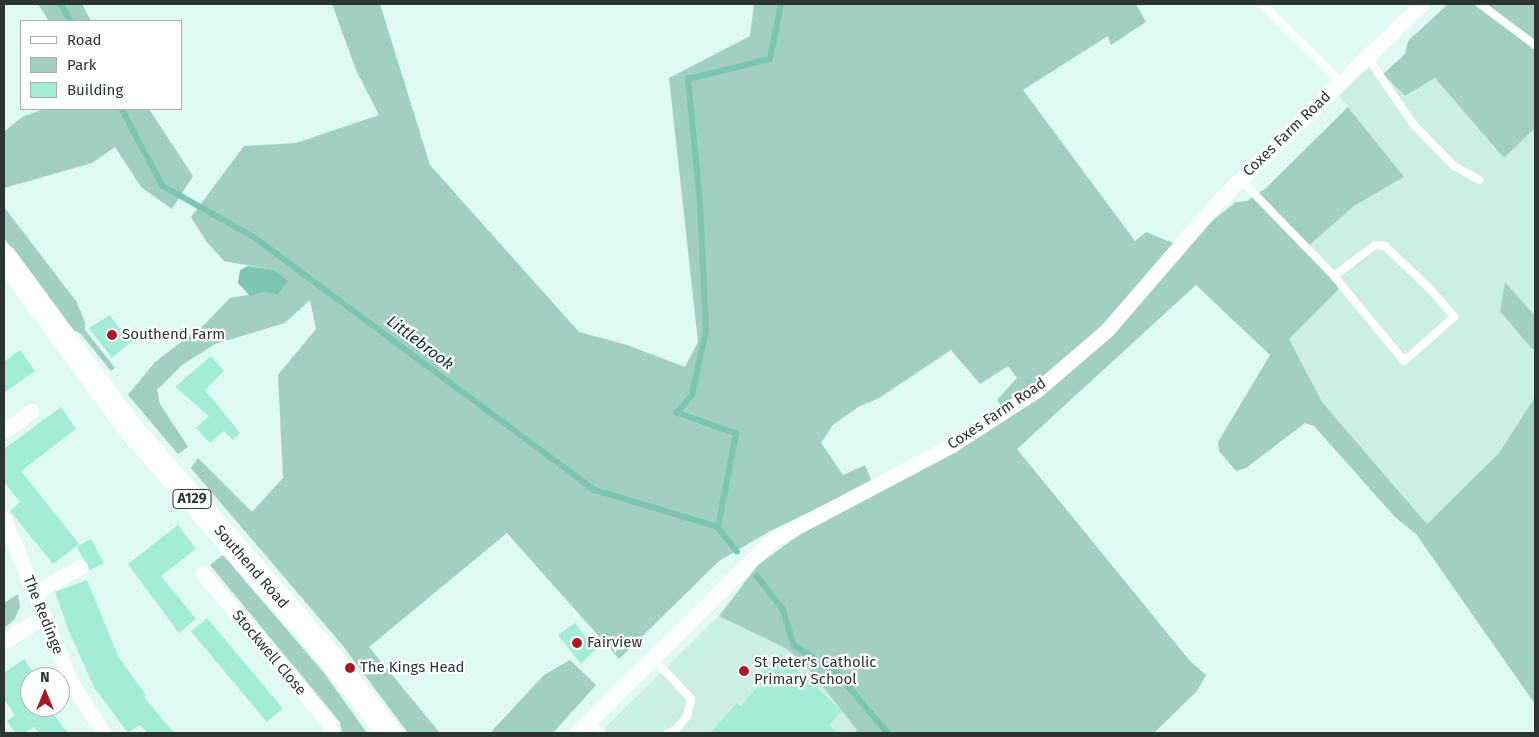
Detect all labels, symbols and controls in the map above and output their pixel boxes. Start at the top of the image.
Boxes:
legend [20,20,182,110]
text: Road [67,31,102,49]
text: Park [67,56,97,74]
text: Building [67,81,123,99]
street label: Coxes Farm Road [1239,88,1335,180]
water label: Littlebrook [383,312,457,374]
place label: Southend Farm [122,326,225,344]
marker: Southend Farm [106,329,118,341]
street label: Coxes Farm Road [944,374,1050,454]
road number: A129 [172,488,212,510]
street label: Southend Road [210,522,292,612]
street label: The Redinge [19,573,67,657]
street label: Stockwell Close [228,607,310,699]
place label: Fairview [587,634,642,652]
marker: Fairview [571,637,583,649]
place label: St Peter's Catholic Primary School [754,653,877,688]
place label: The Kings Head [360,659,465,677]
marker: The Kings Head [344,662,356,674]
marker: St Peter's Catholic Primary School [738,665,750,677]
north arrow [20,667,70,717]
text: N [40,669,50,686]

